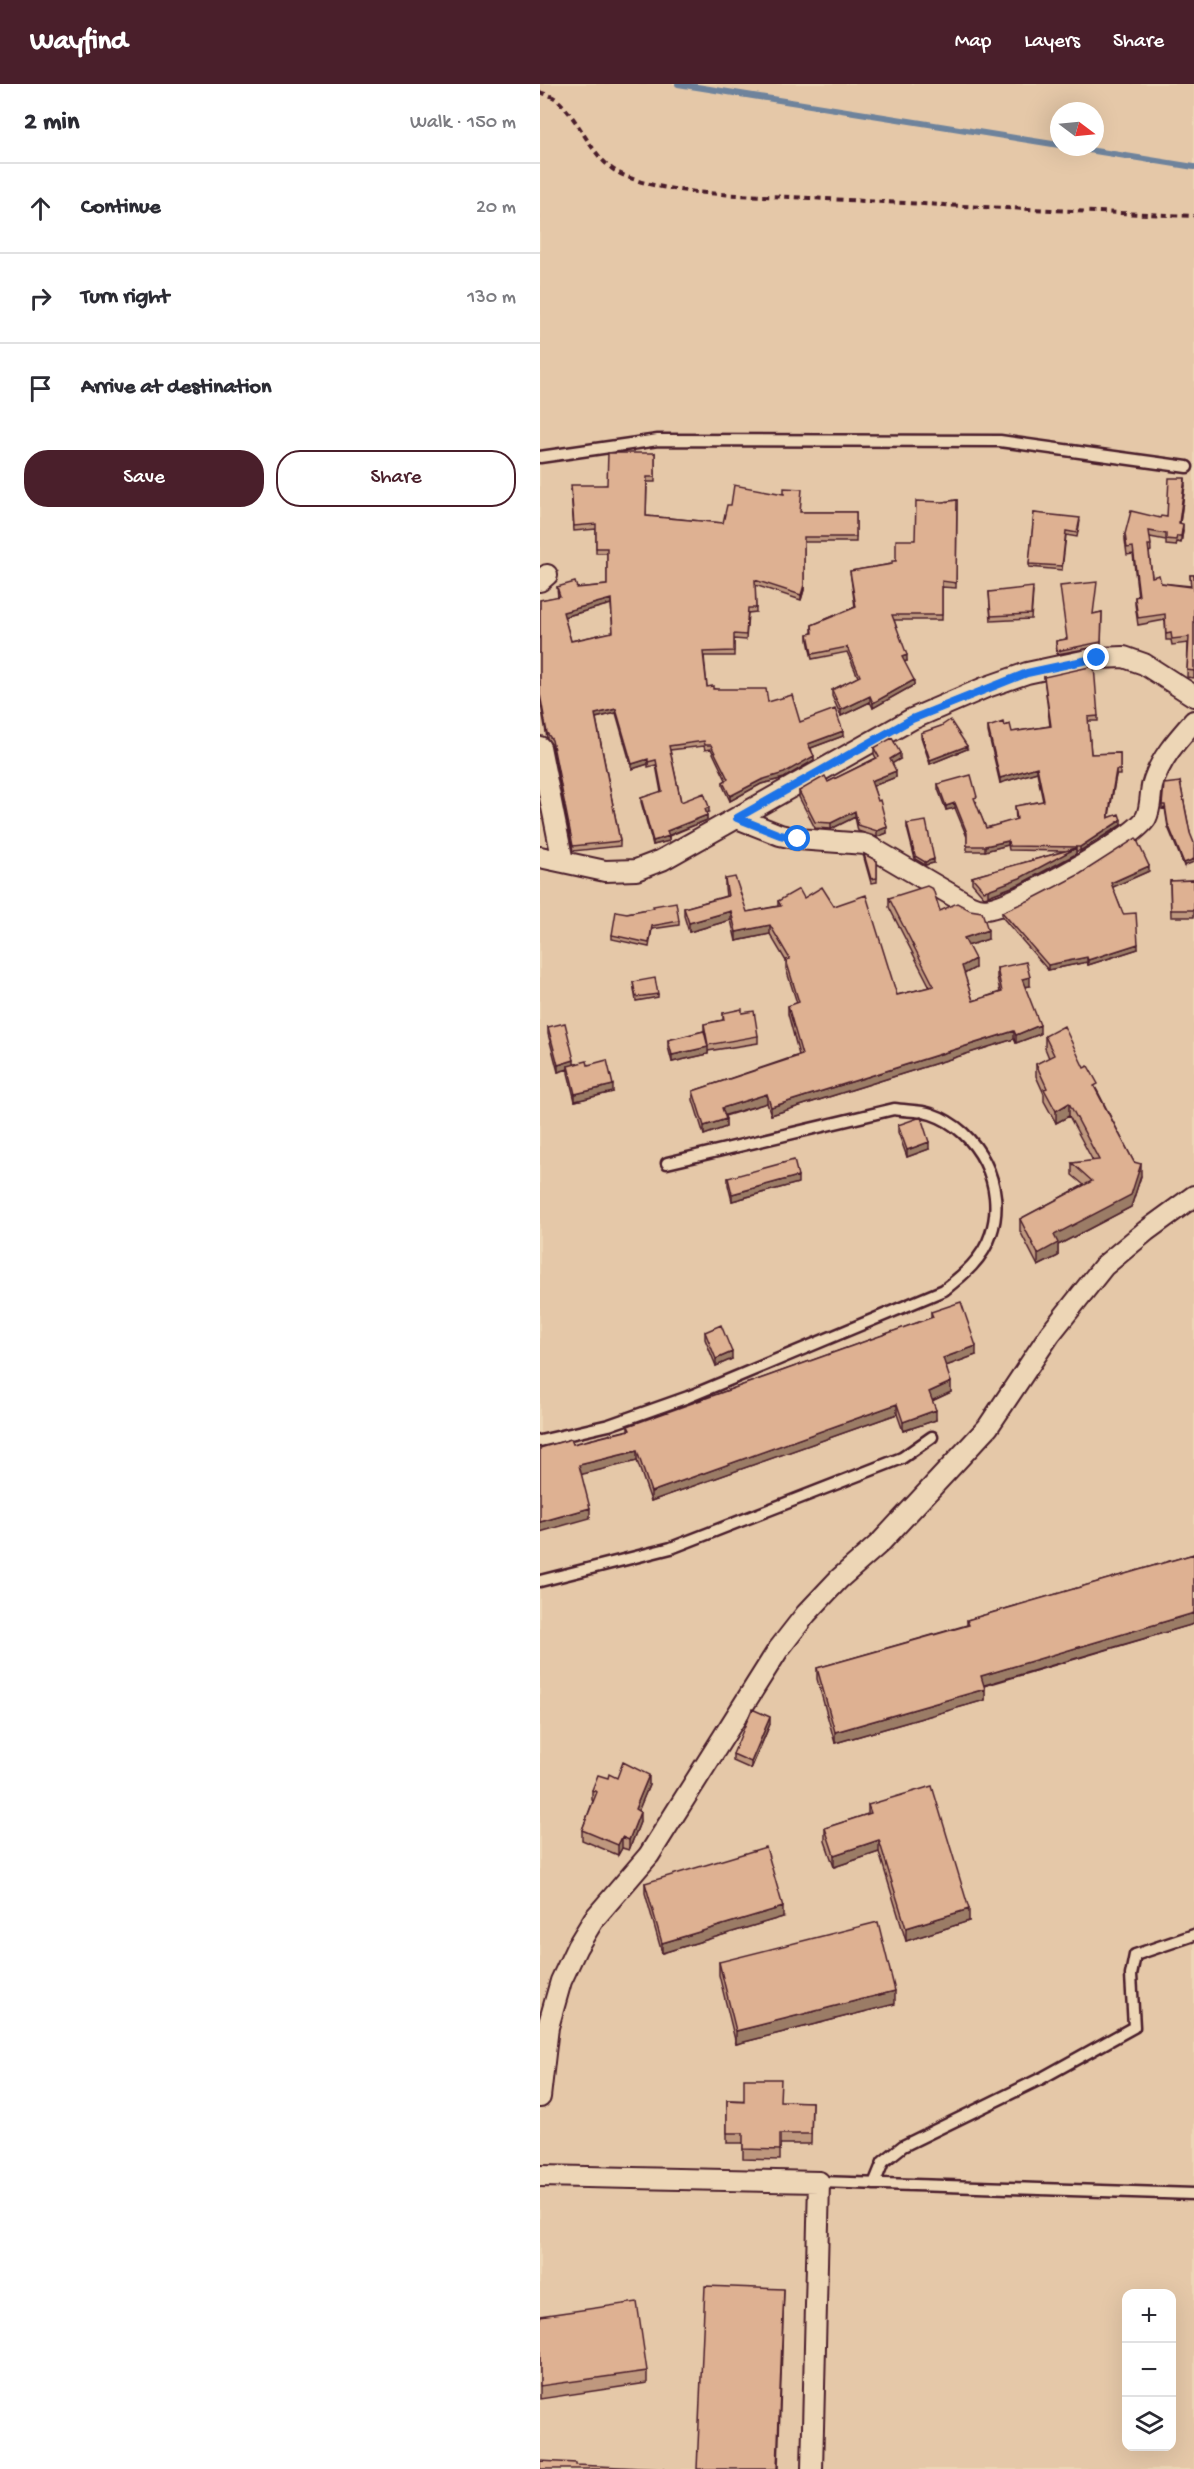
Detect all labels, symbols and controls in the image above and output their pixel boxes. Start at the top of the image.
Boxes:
text: Wayfind [30,26,127,59]
text: Map [955,30,991,55]
text: Layers [1024,30,1080,55]
text: Share [1113,30,1164,55]
north arrow [1050,102,1104,156]
text: 2 min [24,108,79,139]
text: Walk · 150 m [410,112,516,135]
icon: ahead [24,192,57,225]
text: Continue [81,195,161,221]
text: 20 m [476,197,516,220]
icon: right [24,282,57,315]
text: Turn right [81,285,169,311]
text: 130 m [467,287,516,310]
icon: arrive [24,372,57,405]
text: Arrive at destination [81,375,271,401]
button: Save [24,450,264,507]
button: Share [276,450,516,507]
route end [1083,644,1109,670]
route start [784,825,810,851]
map controls [1122,2289,1176,2451]
button: + [1122,2289,1176,2343]
button: − [1122,2343,1176,2397]
button: layers [1122,2397,1176,2451]

